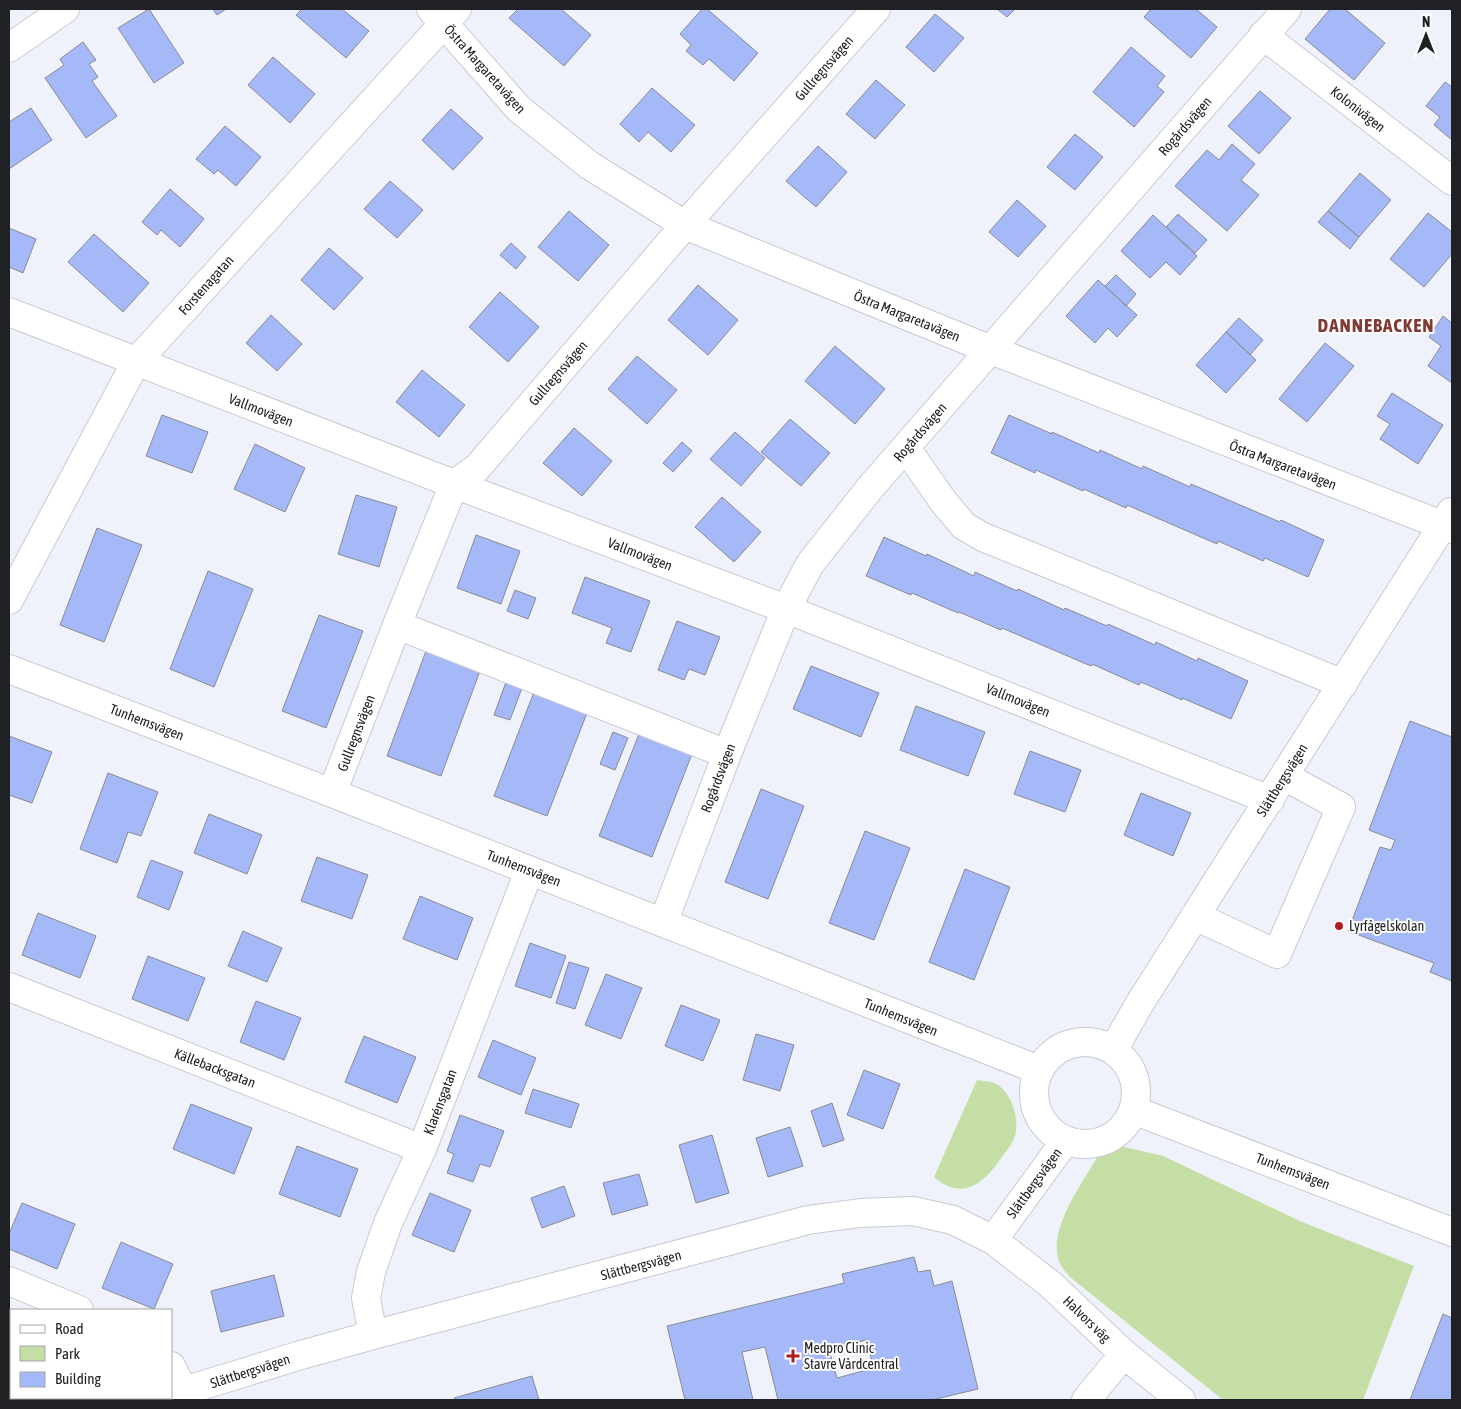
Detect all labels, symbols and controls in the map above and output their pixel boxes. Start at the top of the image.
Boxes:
north arrow [1401,10,1451,60]
text: N [1422,14,1430,30]
street label: Östra Margaretavägen [441,22,529,116]
street label: Gullregnsvägen [791,32,857,104]
street label: Kolonivägen [1328,83,1388,135]
street label: Rogårdsvägen [1155,93,1215,159]
street label: Forstenagatan [175,252,237,318]
street label: Östra Margaretavägen [851,287,963,345]
district label: DANNEBACKEN [1318,314,1434,336]
street label: Gullregnsvägen [525,337,591,409]
street label: Vallmovägen [226,390,296,430]
street label: Rogårdsvägen [890,399,950,465]
street label: Östra Margaretavägen [1227,437,1339,493]
street label: Vallmovägen [605,534,675,574]
street label: Vallmovägen [984,680,1052,720]
street label: Gullregnsvägen [334,692,378,774]
street label: Tunhemsvägen [108,701,186,743]
street label: Rogårdsvägen [698,741,738,815]
street label: Slättbergsvägen [1253,741,1311,819]
street label: Tunhemsvägen [485,847,563,889]
place label: Lyrfågelskolan [1349,918,1424,934]
marker: Lyrfågelskolan [1333,920,1345,932]
street label: Tunhemsvägen [862,995,940,1039]
street label: Källebacksgatan [172,1045,258,1091]
street label: Klarénsgatan [420,1067,460,1137]
street label: Slättbergsvägen [1003,1145,1065,1221]
street label: Tunhemsvägen [1254,1150,1332,1192]
street label: Slättbergsvägen [599,1247,683,1283]
street label: Halvors väg [1060,1293,1114,1345]
legend [10,1309,172,1399]
text: Road [55,1320,84,1337]
place label: Medpro Clinic Stavre Vårdcentral [804,1340,899,1372]
text: Park [55,1345,80,1362]
marker: Medpro Clinic Stavre Vårdcentral [786,1349,800,1363]
street label: Slättbergsvägen [208,1351,292,1391]
text: Building [55,1370,101,1387]

